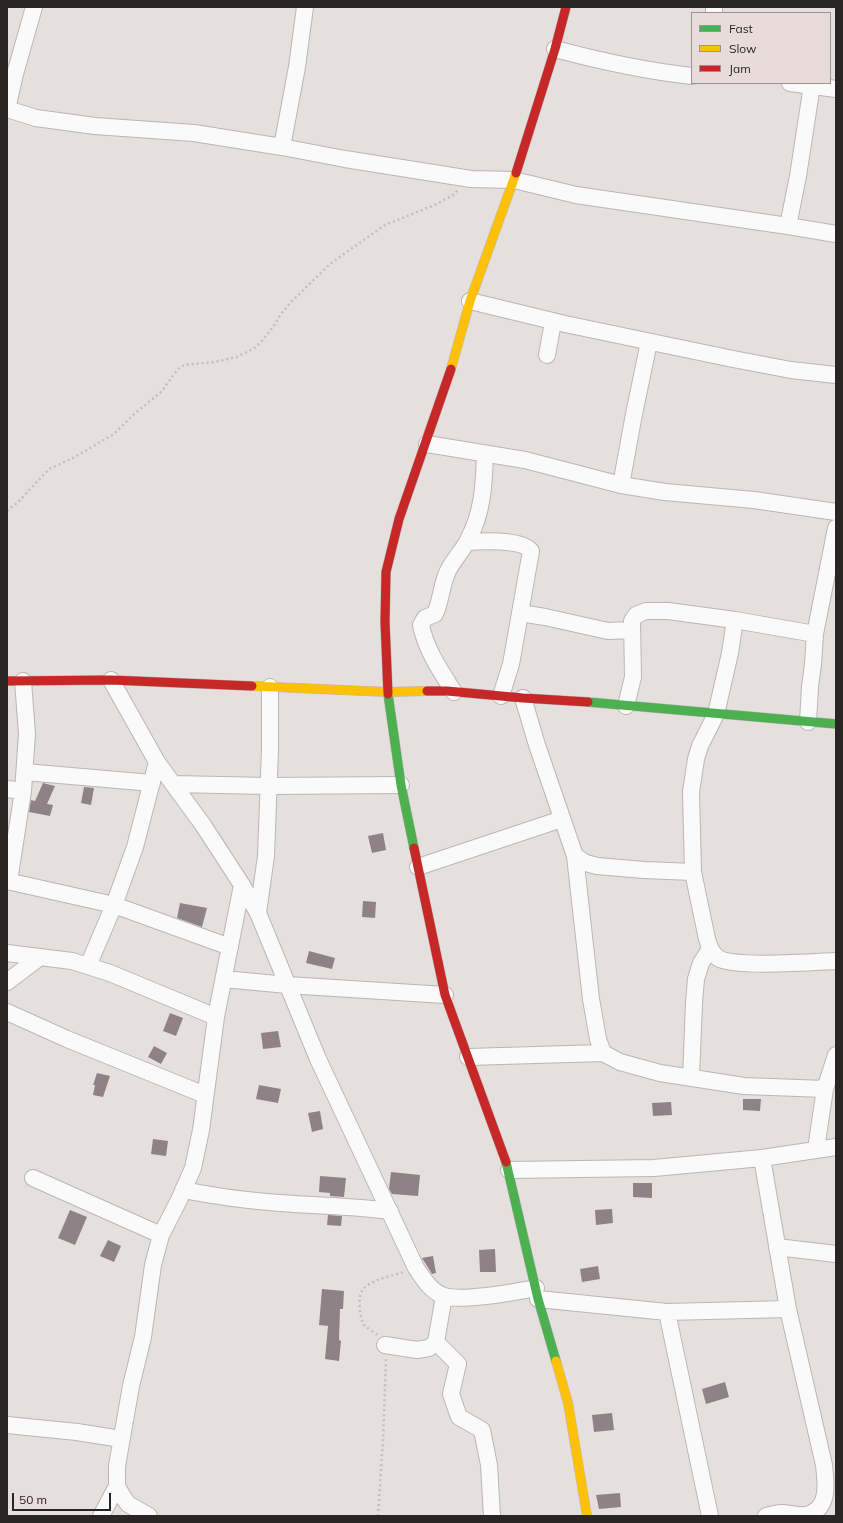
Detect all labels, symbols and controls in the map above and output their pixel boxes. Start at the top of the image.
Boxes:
legend [691,12,831,84]
text: Fast [729,21,753,36]
text: Slow [729,41,757,56]
text: Jam [729,61,751,76]
scale bar [14,1485,113,1511]
text: 50 m [19,1492,47,1507]

